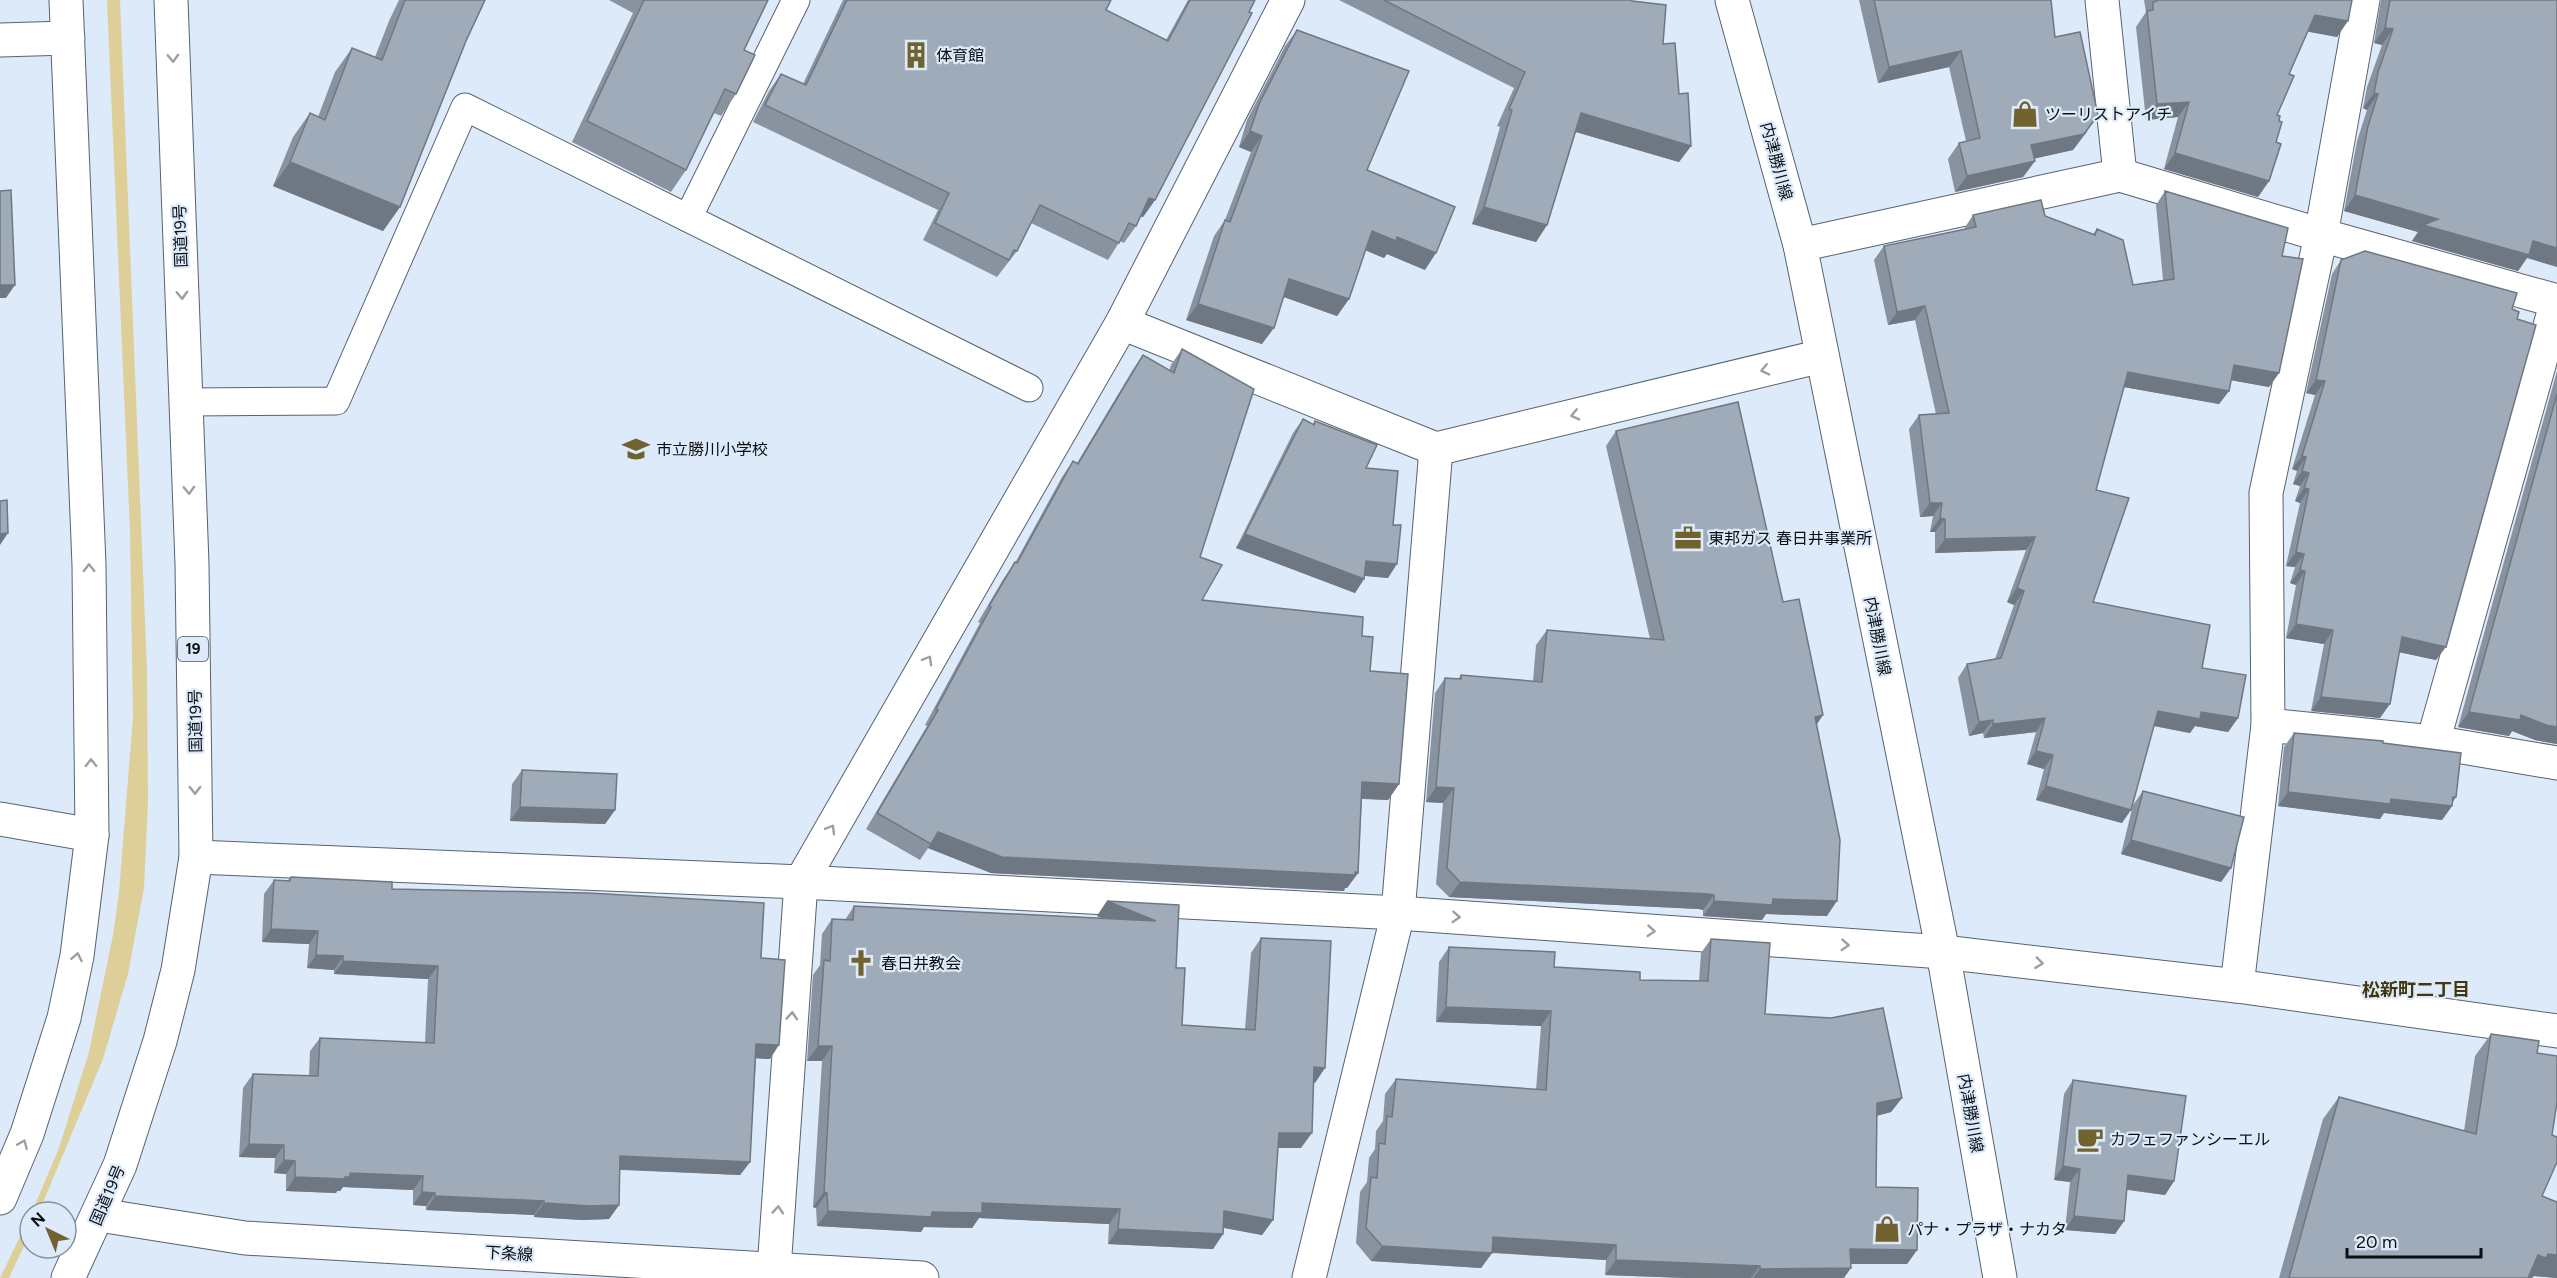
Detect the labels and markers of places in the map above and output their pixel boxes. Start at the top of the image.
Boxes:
building icon: 体育館 [901,40,931,70]
place label: 体育館 [936,46,984,65]
shop icon: ツーリストアイチ [2010,99,2040,129]
place label: ツーリストアイチ [2045,105,2172,124]
school or university icon: 市立勝川小学校 [621,434,651,464]
place label: 市立勝川小学校 [656,440,768,459]
office icon: 東邦ガス 春日井事業所 [1673,523,1703,553]
place label: 東邦ガス 春日井事業所 [1708,529,1872,548]
church icon: 春日井教会 [846,948,876,978]
place label: 春日井教会 [881,954,961,973]
cafe icon: カフェファンシーエル [2075,1124,2105,1154]
place label: カフェファンシーエル [2110,1130,2270,1149]
shop icon: パナ・プラザ・ナカタ [1872,1214,1902,1244]
place label: パナ・プラザ・ナカタ [1907,1220,2067,1239]

